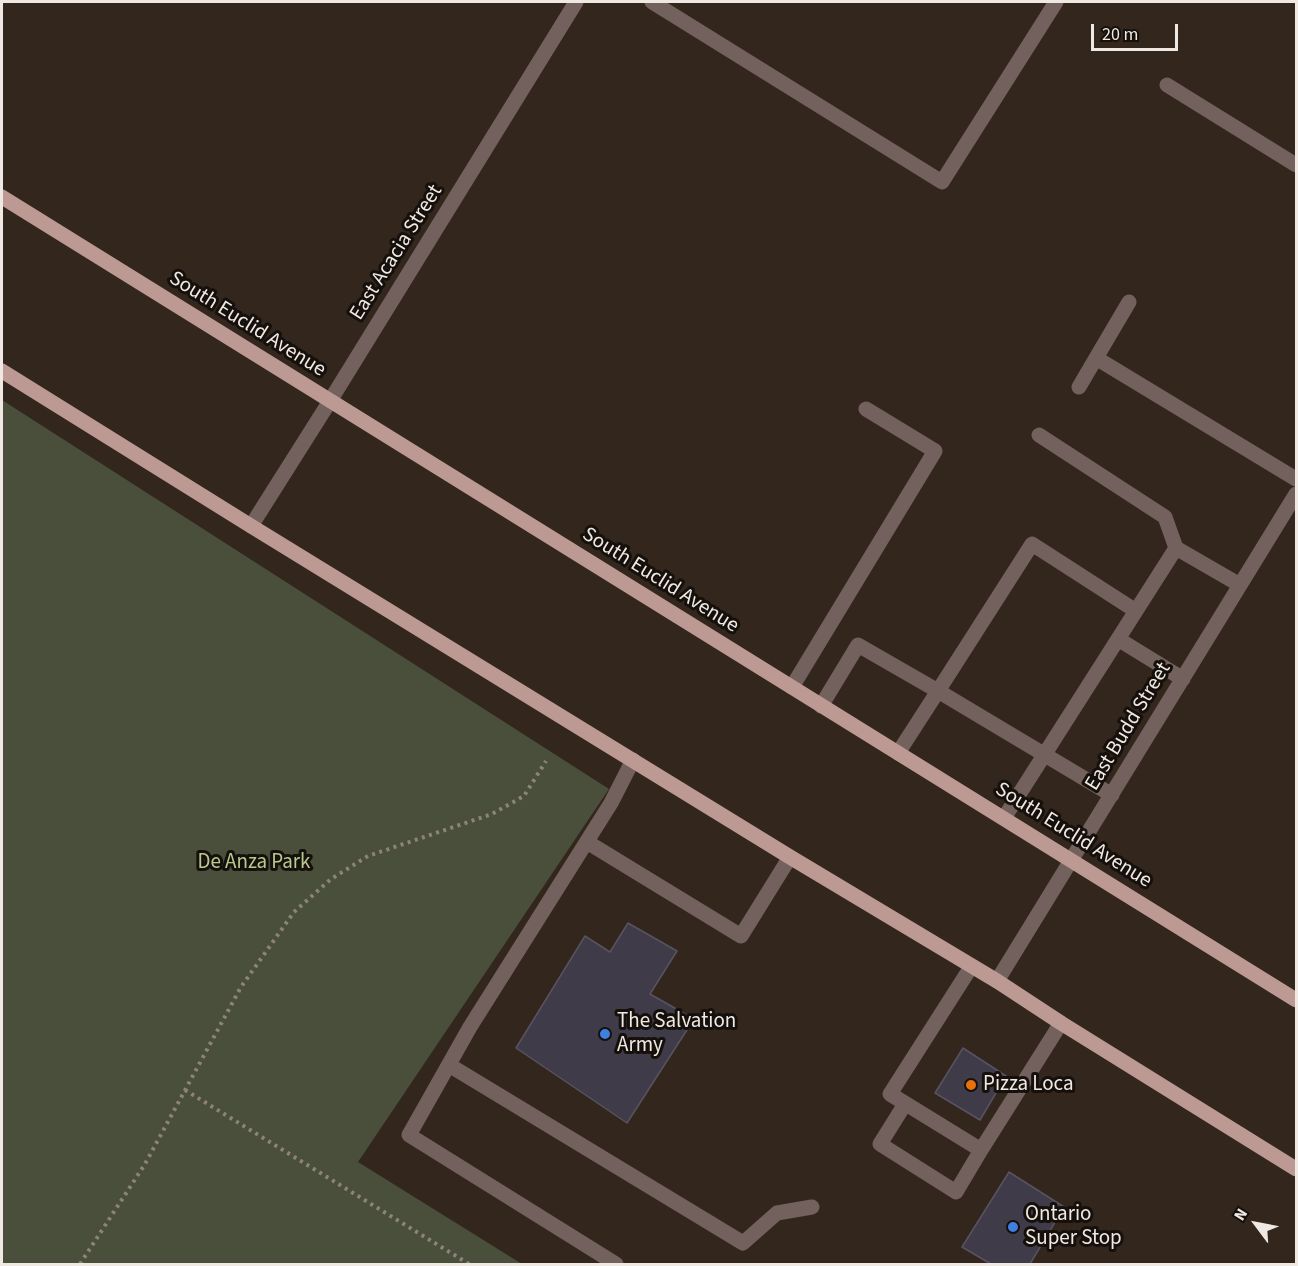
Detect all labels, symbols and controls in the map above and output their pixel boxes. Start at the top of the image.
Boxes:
scale bar [1094,12,1181,50]
text: 20 m [1102,22,1138,47]
street label: East Acacia Street [345,181,449,325]
street label: South Euclid Avenue [164,267,330,383]
street label: South Euclid Avenue [577,523,743,639]
street label: East Budd Street [1081,658,1177,796]
street label: South Euclid Avenue [990,778,1156,894]
park label: De Anza Park [198,850,310,876]
place label: The Salvation Army [617,1009,736,1059]
marker: The Salvation Army [598,1027,612,1041]
place label: Pizza Loca [983,1072,1073,1098]
marker: Pizza Loca [964,1078,978,1092]
north arrow [1226,1194,1286,1254]
place label: Ontario Super Stop [1025,1202,1122,1252]
text: N [1229,1204,1253,1225]
marker: Ontario Super Stop [1006,1220,1020,1234]

